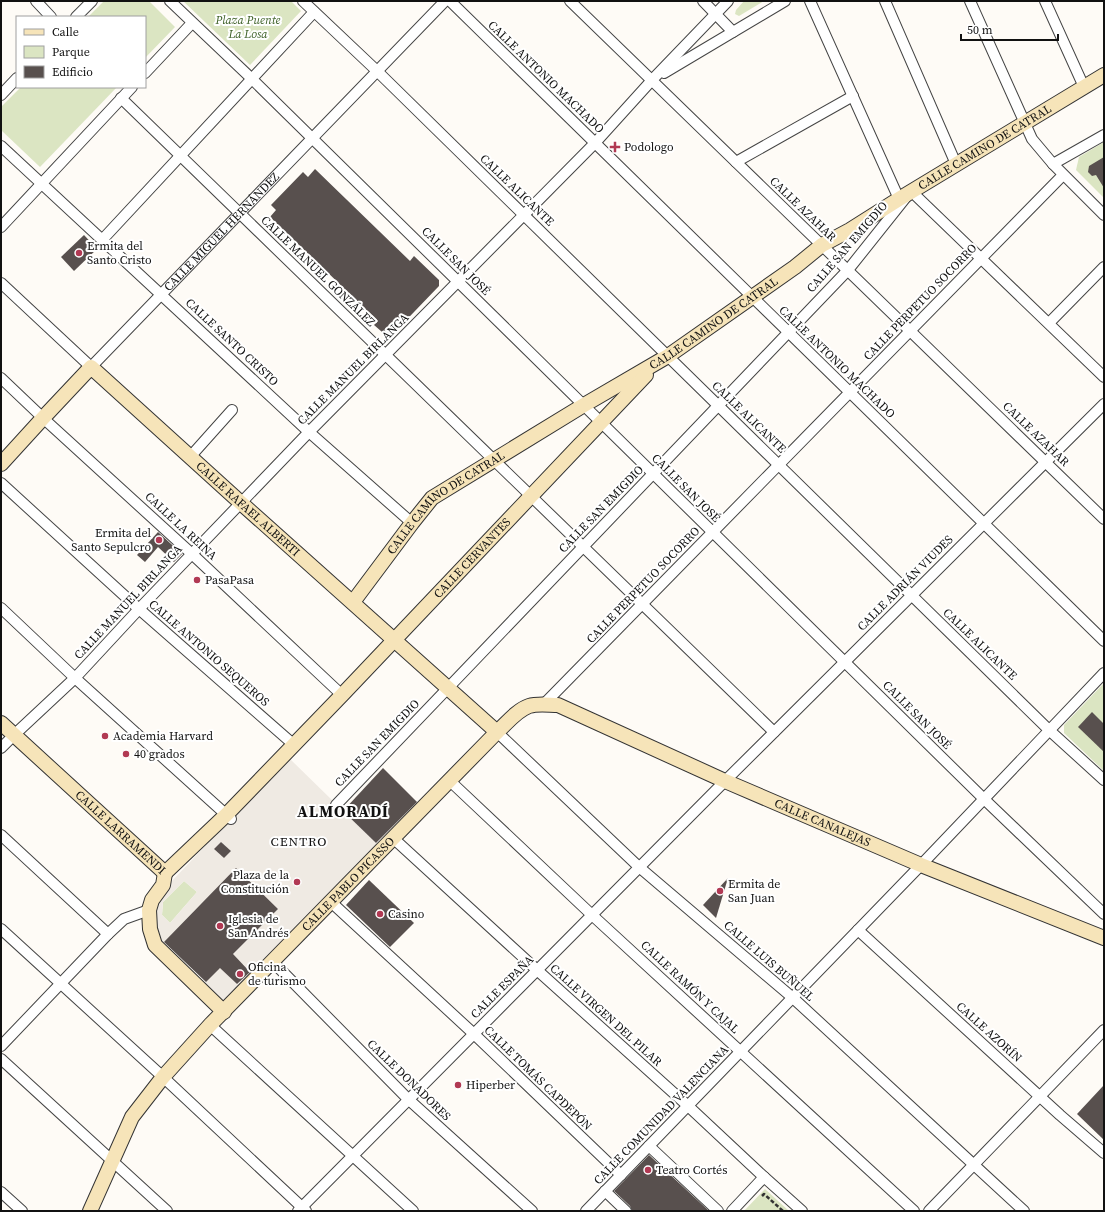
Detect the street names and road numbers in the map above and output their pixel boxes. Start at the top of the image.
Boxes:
street label: CALLE ANTONIO MACHADO [484,17,608,137]
street label: CALLE CAMINO DE CATRAL [915,101,1054,194]
street label: CALLE ALICANTE [477,151,557,229]
street label: CALLE MIGUEL HERNÁNDEZ [160,169,283,295]
street label: CALLE AZAHAR [766,173,840,245]
street label: CALLE SAN EMIGDIO [803,198,891,296]
street label: CALLE MANUEL GONZÁLEZ [257,212,379,330]
street label: CALLE SAN JOSÉ [418,223,494,299]
street label: CALLE PERPETUO SOCORRO [860,240,980,364]
street label: CALLE CAMINO DE CATRAL [646,273,781,373]
street label: CALLE SANTO CRISTO [182,295,282,389]
street label: CALLE ANTONIO MACHADO [775,302,899,422]
street label: CALLE MANUEL BIRLANGA [294,310,412,428]
street label: CALLE ALICANTE [709,378,789,456]
street label: CALLE AZAHAR [999,398,1073,470]
street label: CALLE CAMINO DE CATRAL [383,447,508,558]
street label: CALLE SAN JOSÉ [648,450,724,526]
street label: CALLE RAFAEL ALBERTI [193,458,303,560]
street label: CALLE SAN EMIGDIO [555,462,647,556]
street label: CALLE LA REINA [142,488,220,564]
street label: CALLE CERVANTES [430,514,514,602]
street label: CALLE PERPETUO SOCORRO [583,523,703,647]
street label: CALLE ADRIÁN VIUDES [854,532,956,634]
street label: CALLE MANUEL BIRLANGA [70,541,186,663]
street label: CALLE ANTONIO SEQUEROS [145,596,273,710]
street label: CALLE ALICANTE [940,605,1020,683]
street label: CALLE SAN JOSÉ [879,677,955,753]
street label: CALLE SAN EMIGDIO [331,696,423,790]
street label: CALLE LARRAMENDI [72,787,169,878]
street label: CALLE CANALEJAS [772,795,873,850]
street label: CALLE PABLO PICASSO [298,833,398,935]
street label: CALLE LUIS BUÑUEL [720,917,818,1005]
street label: CALLE RAMÓN Y CAJAL [637,937,743,1037]
street label: CALLE ESPAÑA [467,952,537,1022]
street label: CALLE VIRGEN DEL PILAR [547,960,666,1070]
street label: CALLE AZORÍN [953,998,1025,1066]
street label: CALLE TOMÁS CAPDEPÓN [481,1022,596,1134]
street label: CALLE DONADORES [364,1036,454,1124]
street label: CALLE COMUNIDAD VALENCIANA [590,1042,732,1188]

